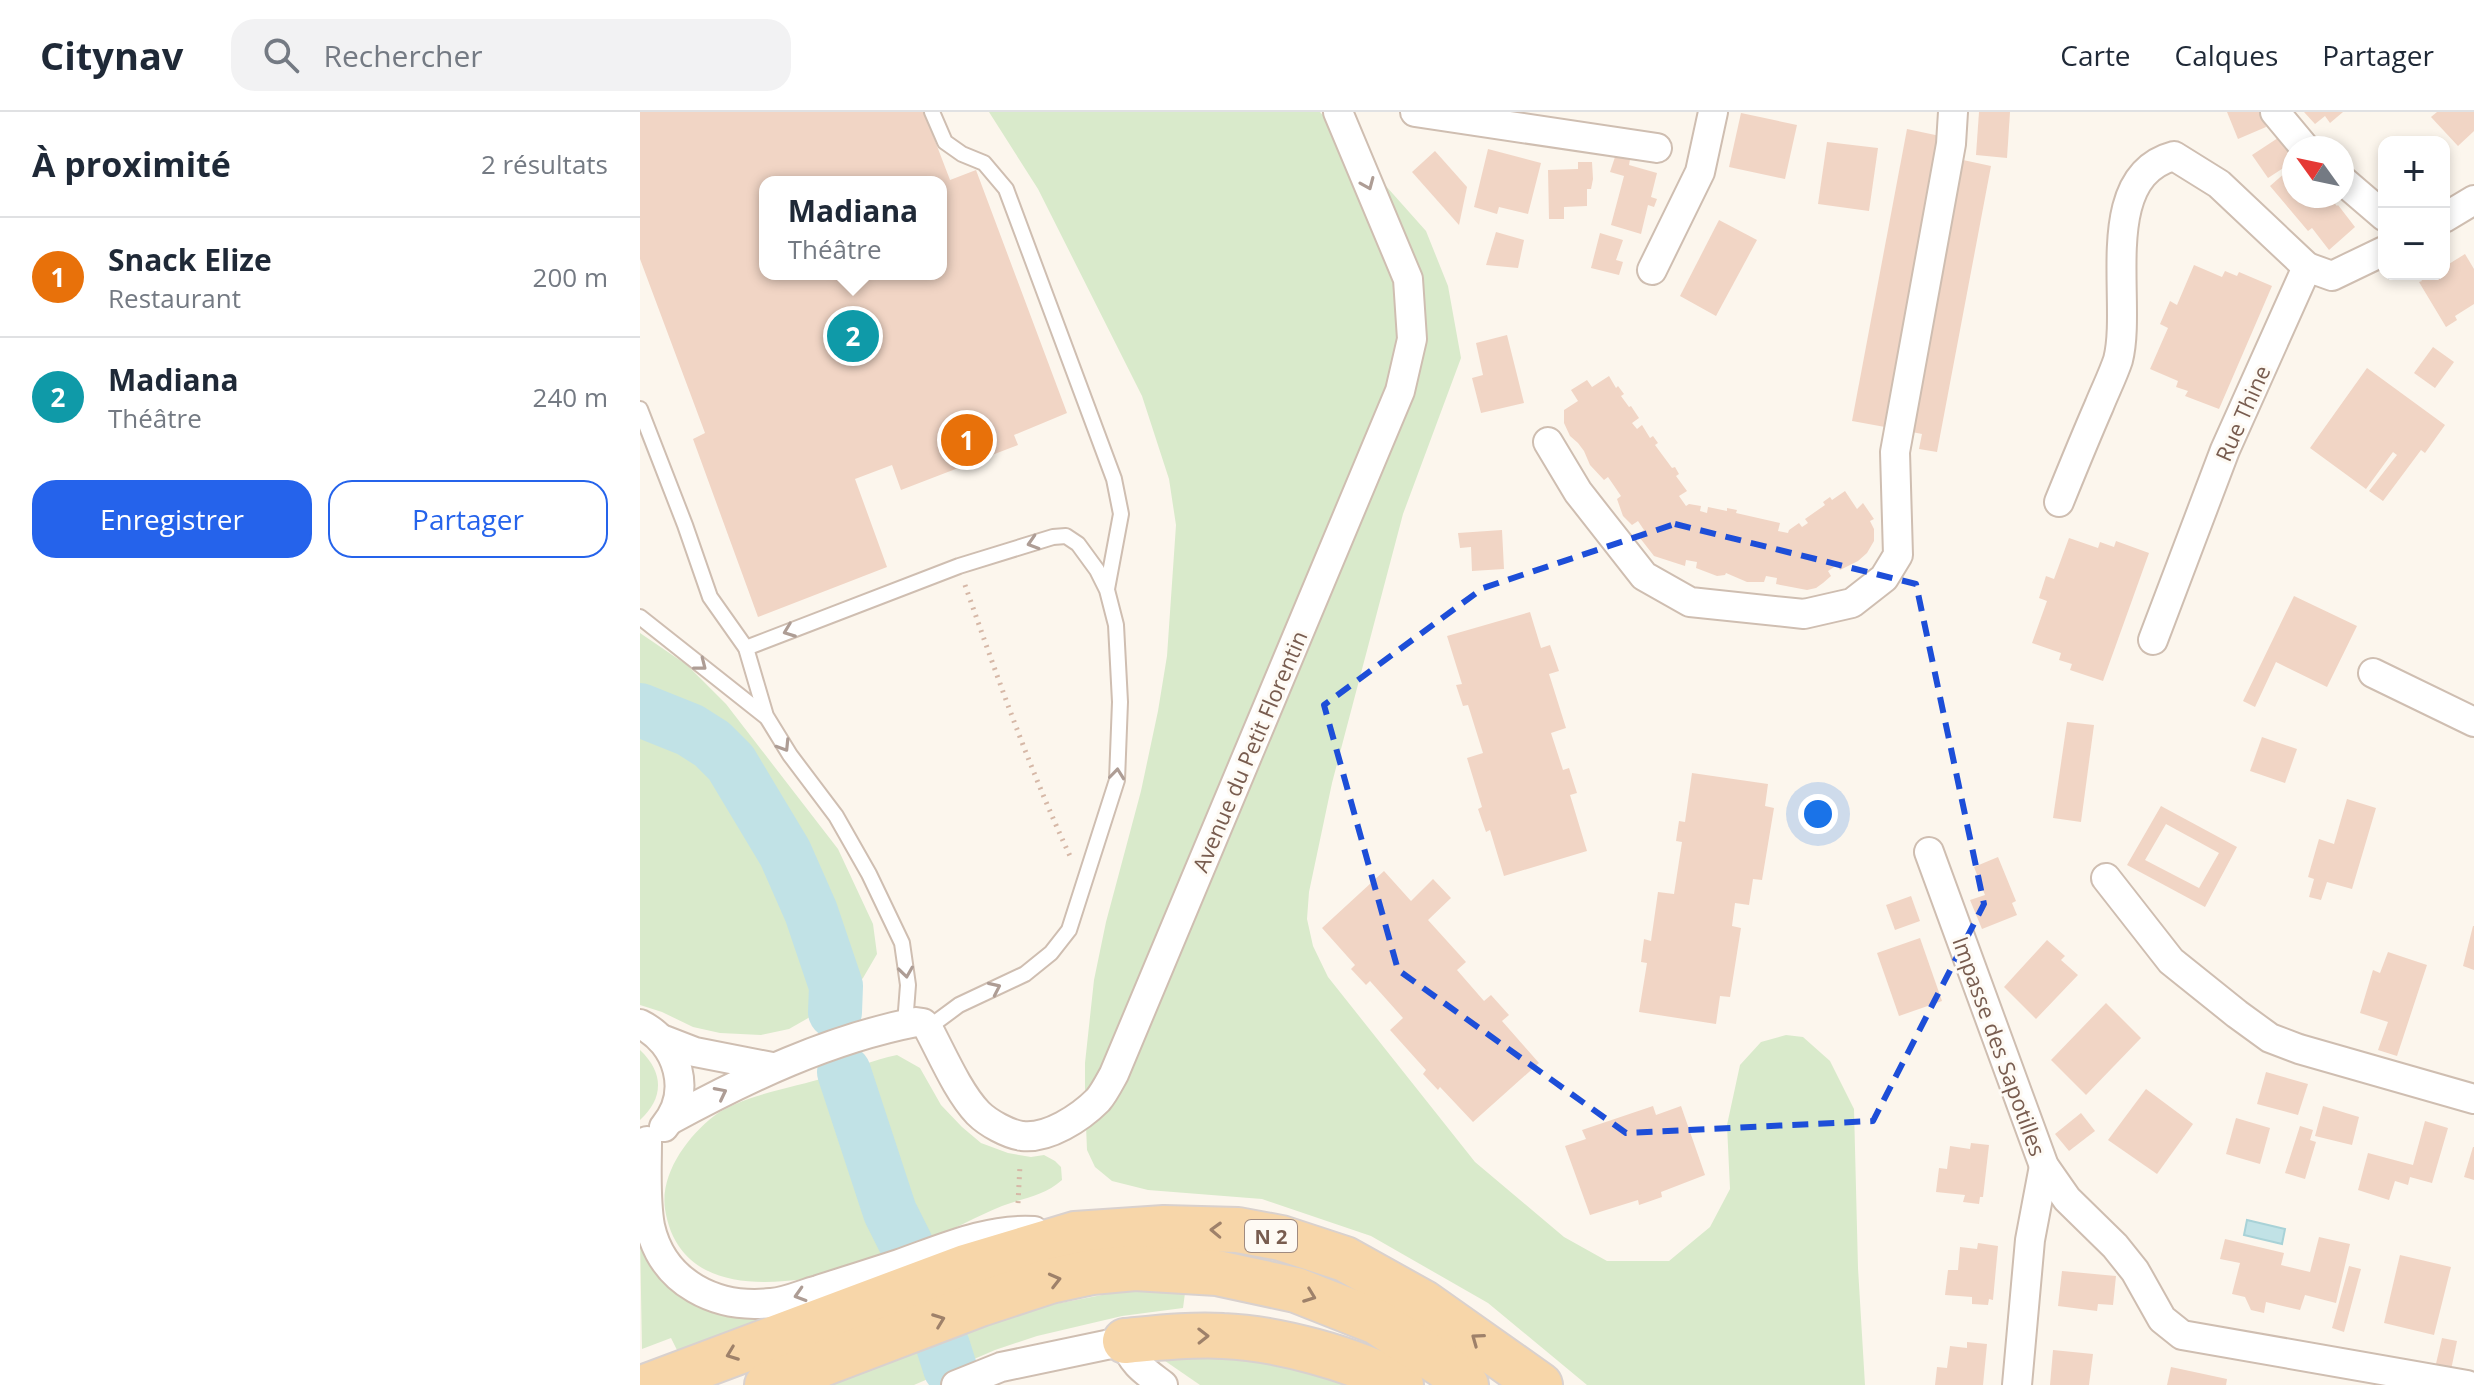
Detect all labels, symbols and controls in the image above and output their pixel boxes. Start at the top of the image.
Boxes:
search box [231,19,791,91]
text: Citynav [40,29,183,81]
icon: search [259,33,303,77]
text: Rechercher [323,35,483,76]
text: Carte [2060,36,2131,74]
text: Calques [2175,36,2278,74]
text: Partager [2322,36,2434,74]
north arrow [2282,136,2354,208]
map controls [2378,136,2450,280]
button: + [2378,136,2450,208]
text: À proximité [32,141,231,187]
text: 2 résultats [481,146,608,182]
popup [759,176,947,280]
one-way arrow [1359,176,1375,190]
text: Madiana [788,190,918,231]
button: − [2378,208,2450,280]
text: Théâtre [788,231,882,267]
text: Snack Elize [108,239,272,280]
text: 1 [51,259,65,295]
text: 200 m [533,259,608,295]
text: Restaurant [108,280,241,316]
pin: 2 [827,306,879,366]
text: Madiana [108,359,239,400]
street label: Rue Thine [2208,360,2276,466]
text: 2 [51,379,65,415]
text: 240 m [533,379,608,415]
text: Théâtre [108,400,202,436]
pin: 1 [941,410,993,470]
button: Enregistrer [32,480,312,558]
button: Partager [328,480,608,558]
one-way arrow [1027,534,1040,550]
one-way arrow [783,621,797,638]
street label: Avenue du Petit Florentin [1185,626,1313,876]
one-way arrow [692,655,706,670]
one-way arrow [775,737,790,752]
one-way arrow [1108,767,1125,780]
your location [1798,794,1838,834]
street label: Impasse des Sapotilles [1946,932,2054,1160]
one-way arrow [897,965,914,979]
one-way arrow [986,982,1001,998]
one-way arrow [712,1087,727,1103]
road number: N 2 [1245,1220,1297,1252]
one-way arrow [1209,1221,1222,1238]
one-way arrow [1047,1273,1061,1290]
one-way arrow [794,1286,807,1302]
one-way arrow [1302,1286,1316,1303]
one-way arrow [931,1313,945,1330]
one-way arrow [1197,1328,1210,1345]
one-way arrow [1472,1334,1486,1349]
one-way arrow [725,1344,739,1361]

